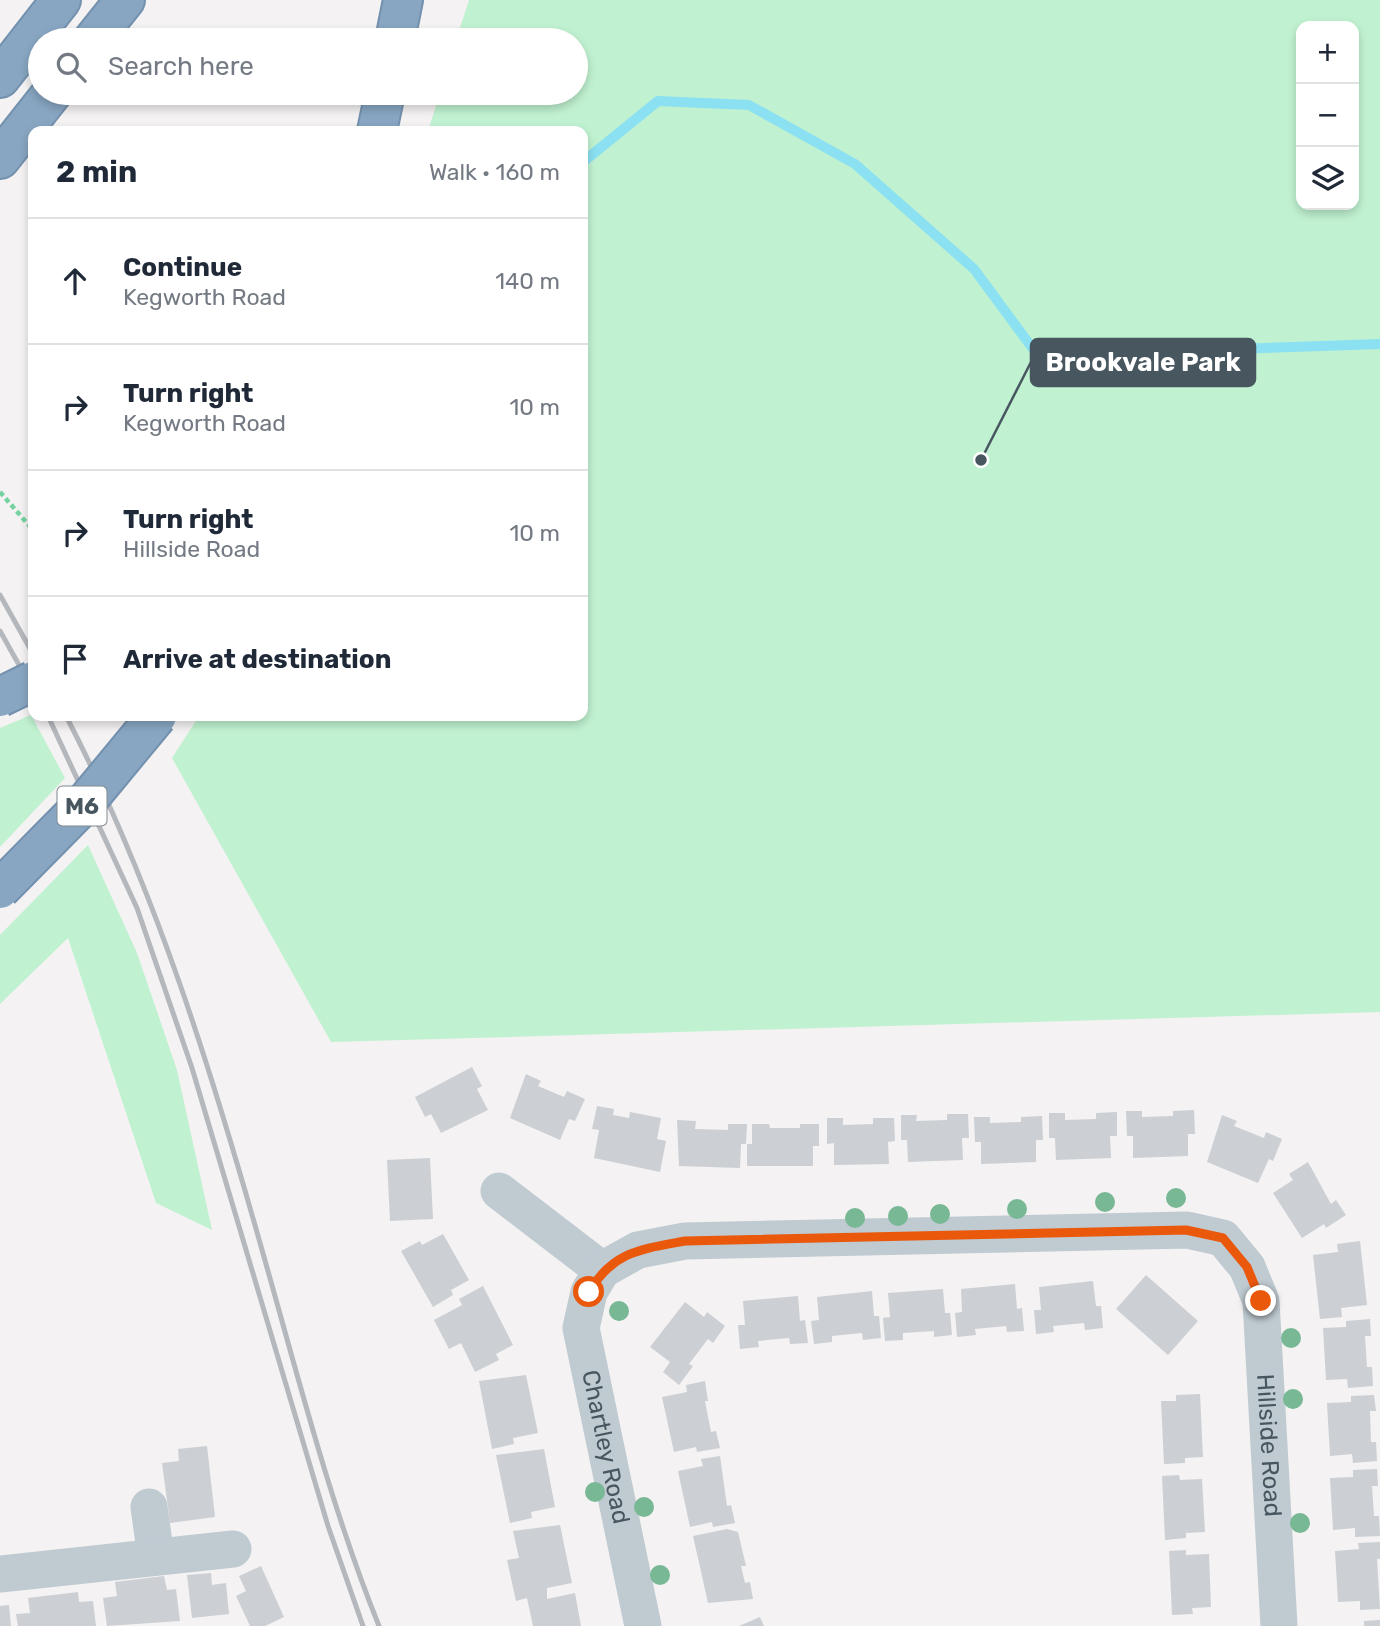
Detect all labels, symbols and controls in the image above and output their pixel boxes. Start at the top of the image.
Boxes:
map controls [1296,21,1359,210]
button: + [1296,21,1359,84]
search box [28,28,588,105]
icon: search [52,48,90,86]
text: Search here [108,51,254,82]
button: − [1296,84,1359,147]
button: layers [1296,147,1359,210]
text: 2 min [56,154,137,190]
text: Walk · 160 m [429,158,560,186]
text: Continue [123,252,242,283]
icon: ahead [56,262,94,300]
text: 140 m [495,267,560,295]
text: Kegworth Road [123,283,286,311]
callout: Brookvale Park [1031,339,1255,386]
text: Brookvale Park [1045,347,1241,378]
text: Turn right [123,378,253,409]
icon: right [56,388,94,426]
text: 10 m [509,393,560,421]
text: Kegworth Road [123,409,286,437]
text: Turn right [123,504,253,535]
icon: right [56,514,94,552]
text: 10 m [509,519,560,547]
text: Hillside Road [123,535,260,563]
icon: arrive [56,640,94,678]
text: Arrive at destination [123,644,391,675]
road number: M6 [57,786,106,826]
route start [573,1276,604,1307]
route end [1245,1285,1276,1316]
street label: Chartley Road [576,1368,635,1527]
street label: Hillside Road [1251,1373,1287,1518]

